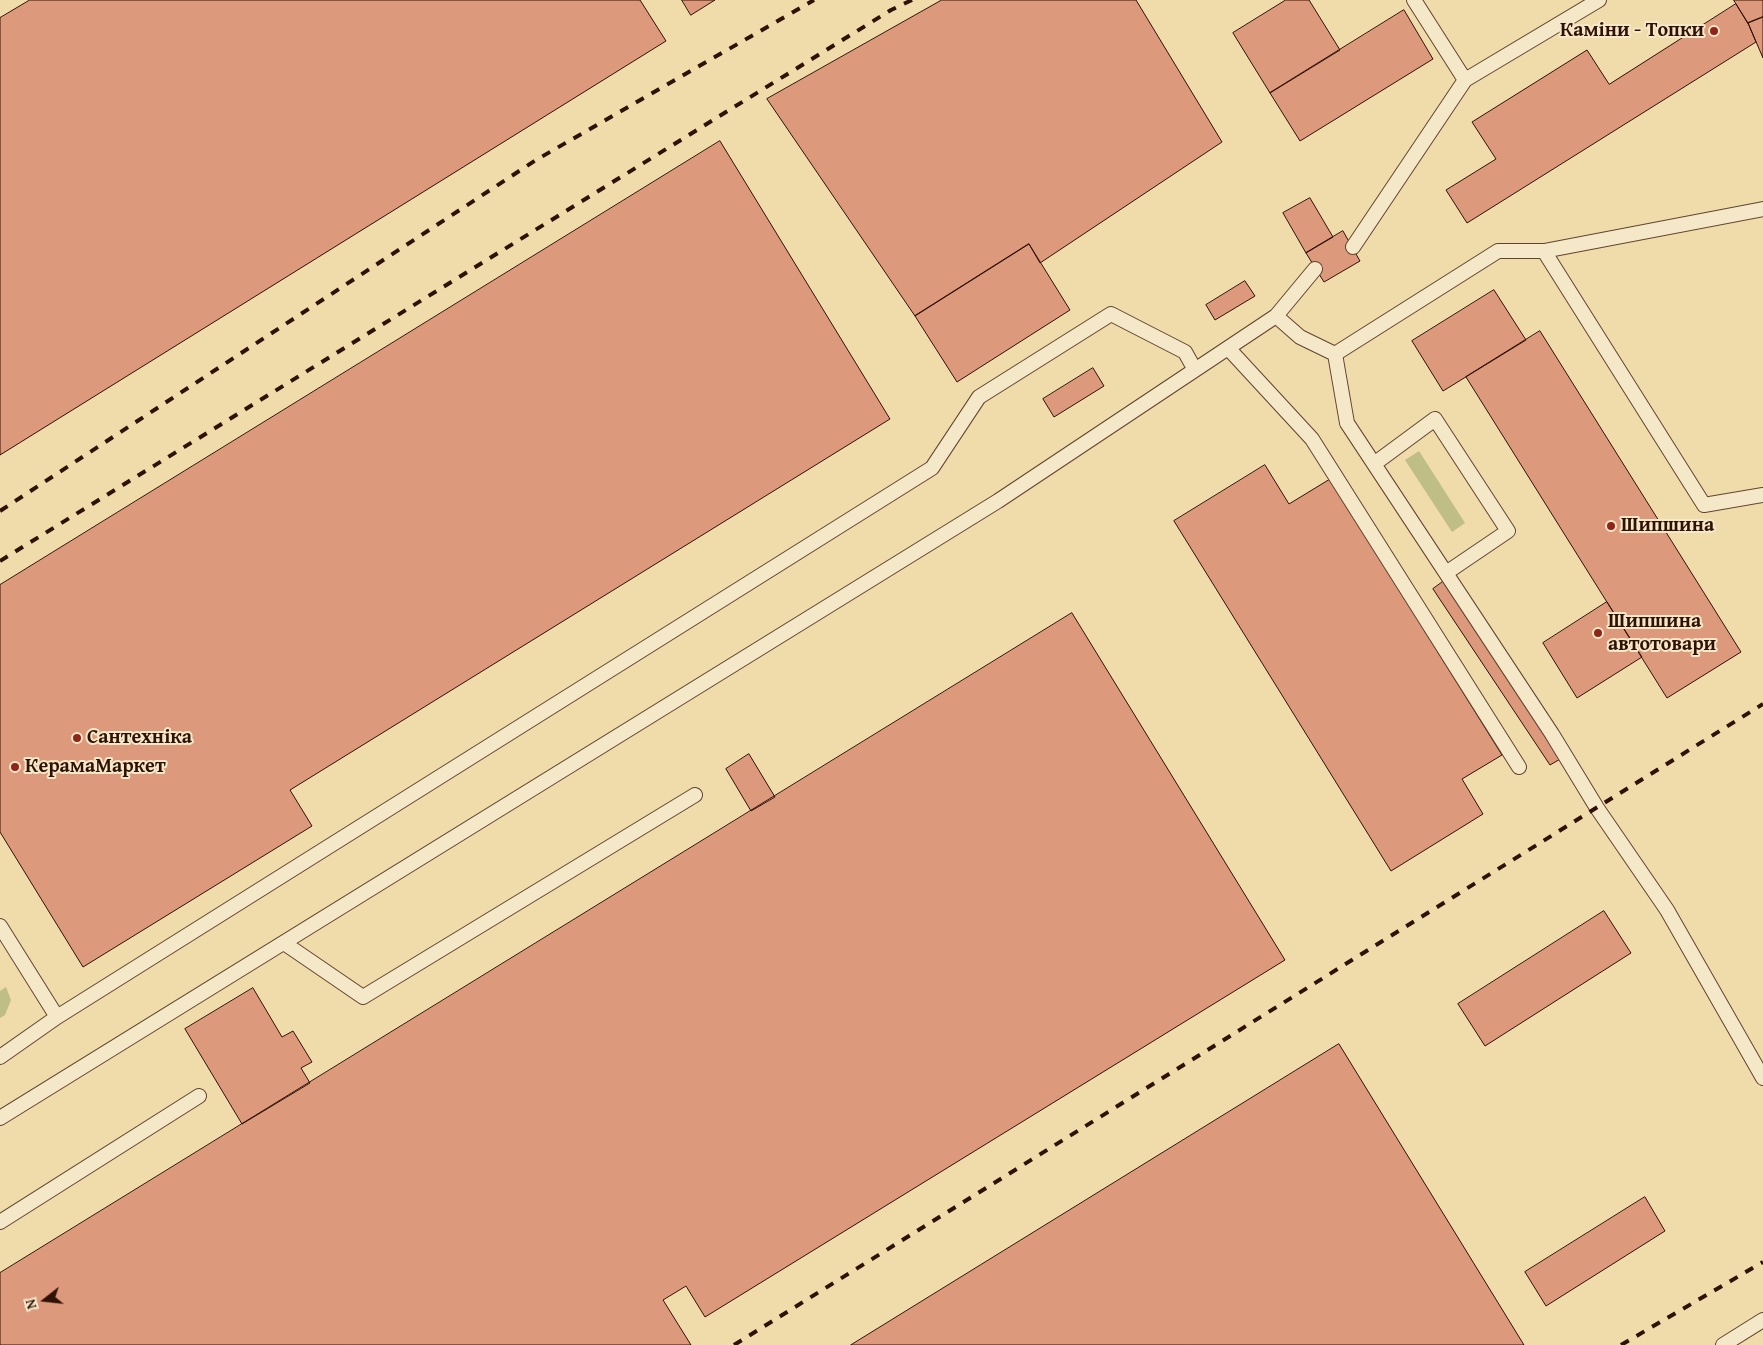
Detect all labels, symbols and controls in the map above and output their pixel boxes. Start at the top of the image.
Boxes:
place label: Каміни - Топки [1560,19,1704,43]
marker: Каміни - Топки [1708,25,1720,37]
place label: Шипшина [1621,514,1714,538]
marker: Шипшина [1605,520,1617,532]
place label: Шипшина автотовари [1608,610,1716,657]
marker: Шипшина автотовари [1592,627,1604,639]
place label: Сантехніка [87,726,192,750]
marker: Сантехніка [71,732,83,744]
place label: КерамаМаркет [25,755,166,779]
marker: КерамаМаркет [9,761,21,773]
north arrow [20,1275,70,1325]
text: N [20,1297,41,1311]

